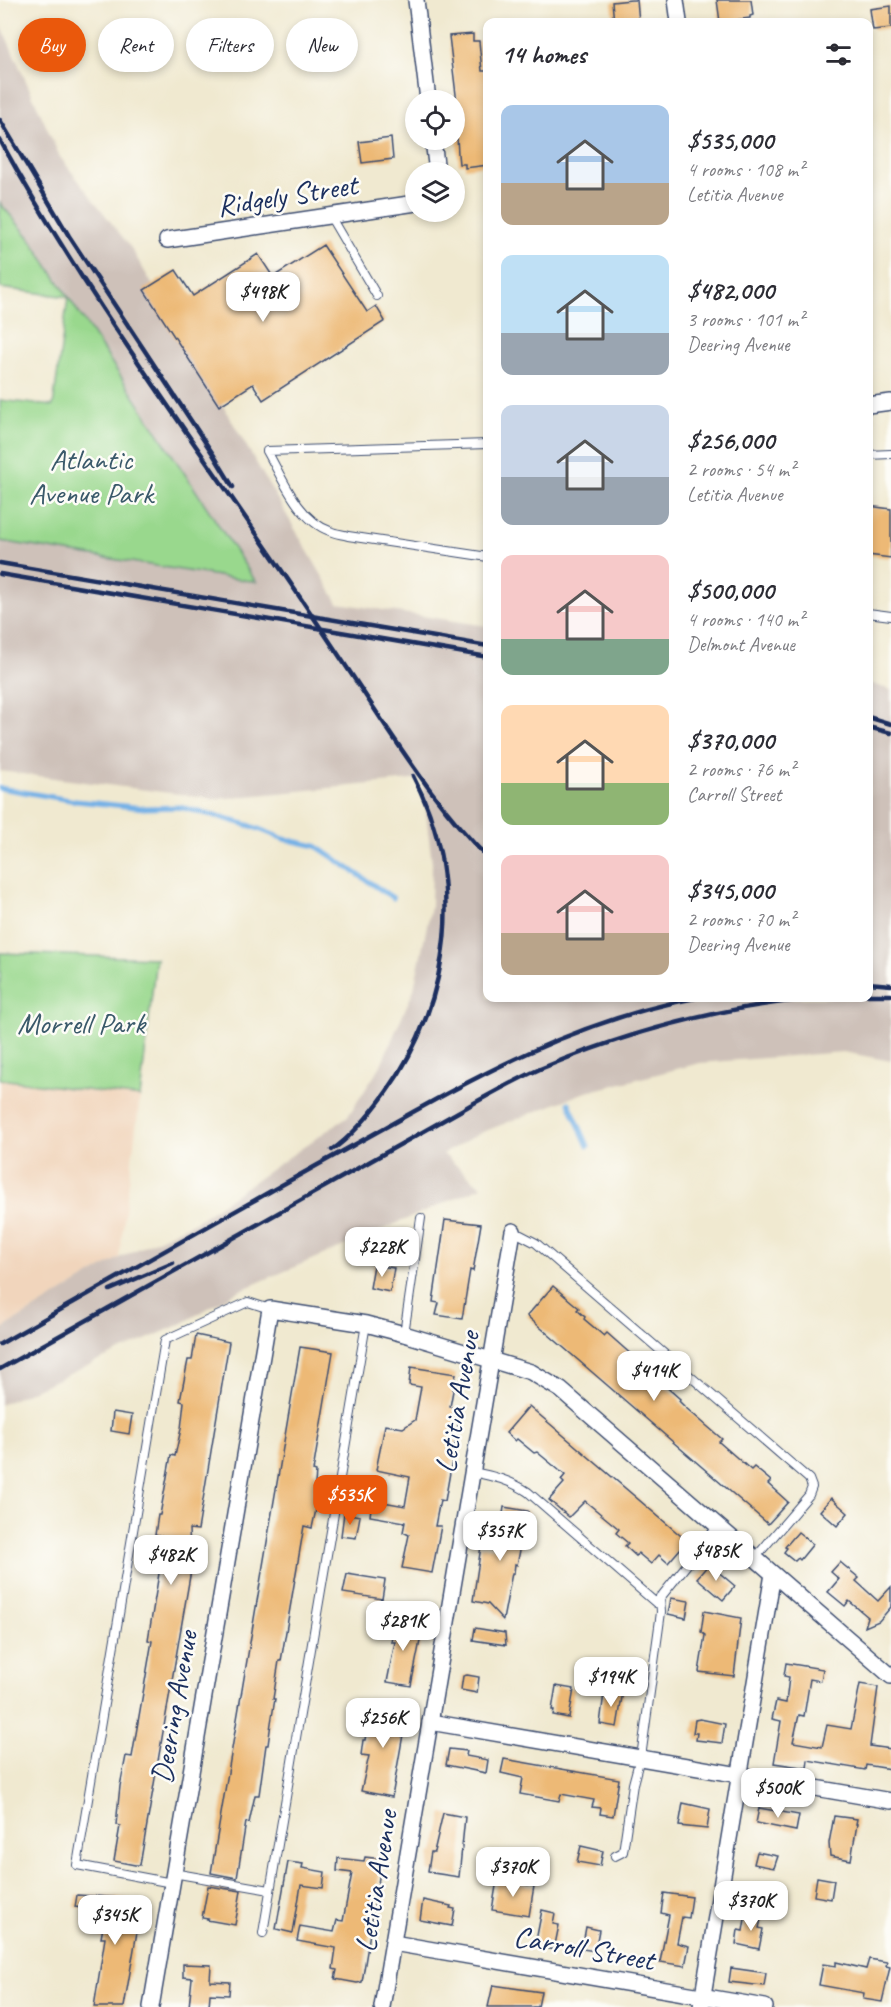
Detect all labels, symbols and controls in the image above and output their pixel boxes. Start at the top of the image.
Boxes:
chip: Buy [18,18,86,72]
chip: Rent [98,18,174,72]
chip: Filters [186,18,274,72]
chip: New [286,18,358,72]
text: 14 homes [501,38,586,71]
icon: filters [822,38,855,71]
map controls [405,90,465,222]
button: locate [405,90,465,150]
text: $535,000 [687,124,773,157]
icon: home [549,129,621,201]
text: 4 rooms · 108 m² [687,157,804,182]
button: layers [405,162,465,222]
street label: Ridgely Street [214,165,363,225]
text: Letitia Avenue [687,182,782,207]
pin: $498K [221,272,305,323]
text: $482,000 [687,274,774,307]
text: $498K [240,279,286,304]
icon: home [549,279,621,351]
text: 3 rooms · 101 m² [687,307,804,332]
text: Deering Avenue [687,332,790,357]
text: $256,000 [687,424,774,457]
icon: home [549,429,621,501]
park label: Atlantic Avenue Park [29,440,155,512]
text: 2 rooms · 54 m² [687,457,795,482]
text: Letitia Avenue [687,482,782,507]
text: $500,000 [687,574,774,607]
icon: home [549,579,621,651]
text: 4 rooms · 140 m² [687,607,804,632]
text: Delmont Avenue [687,632,795,657]
text: $370,000 [687,724,774,757]
icon: home [549,729,621,801]
text: 2 rooms · 76 m² [687,757,795,782]
text: Carroll Street [687,782,781,807]
text: $345,000 [687,874,774,907]
icon: home [549,879,621,951]
text: 2 rooms · 70 m² [687,907,795,932]
text: Deering Avenue [687,932,790,957]
park label: Morrell Park [17,1004,147,1042]
pin: $228K [340,1227,424,1278]
text: $228K [359,1234,405,1259]
street label: Letitia Avenue [426,1326,489,1476]
pin: $414K [612,1351,696,1402]
text: $414K [631,1358,677,1383]
pin: $535K [308,1475,392,1526]
text: $535K [327,1482,373,1507]
pin: $357K [458,1511,542,1562]
text: $357K [477,1518,523,1543]
pin: $485K [674,1531,758,1582]
pin: $482K [129,1535,213,1586]
text: $485K [693,1538,739,1563]
text: $482K [148,1542,194,1567]
pin: $281K [361,1601,445,1652]
text: $281K [380,1608,426,1633]
street label: Deering Avenue [142,1626,206,1786]
pin: $194K [569,1657,653,1708]
text: $194K [588,1664,634,1689]
pin: $256K [341,1698,425,1749]
text: $256K [360,1705,406,1730]
pin: $500K [736,1768,820,1819]
text: $500K [755,1775,801,1800]
street label: Letitia Avenue [346,1805,406,1955]
pin: $370K [471,1847,555,1898]
text: $370K [490,1854,536,1879]
pin: $370K [709,1881,793,1932]
text: $370K [728,1888,774,1913]
pin: $345K [73,1895,157,1946]
text: $345K [92,1902,138,1927]
street label: Carroll Street [511,1917,660,1980]

